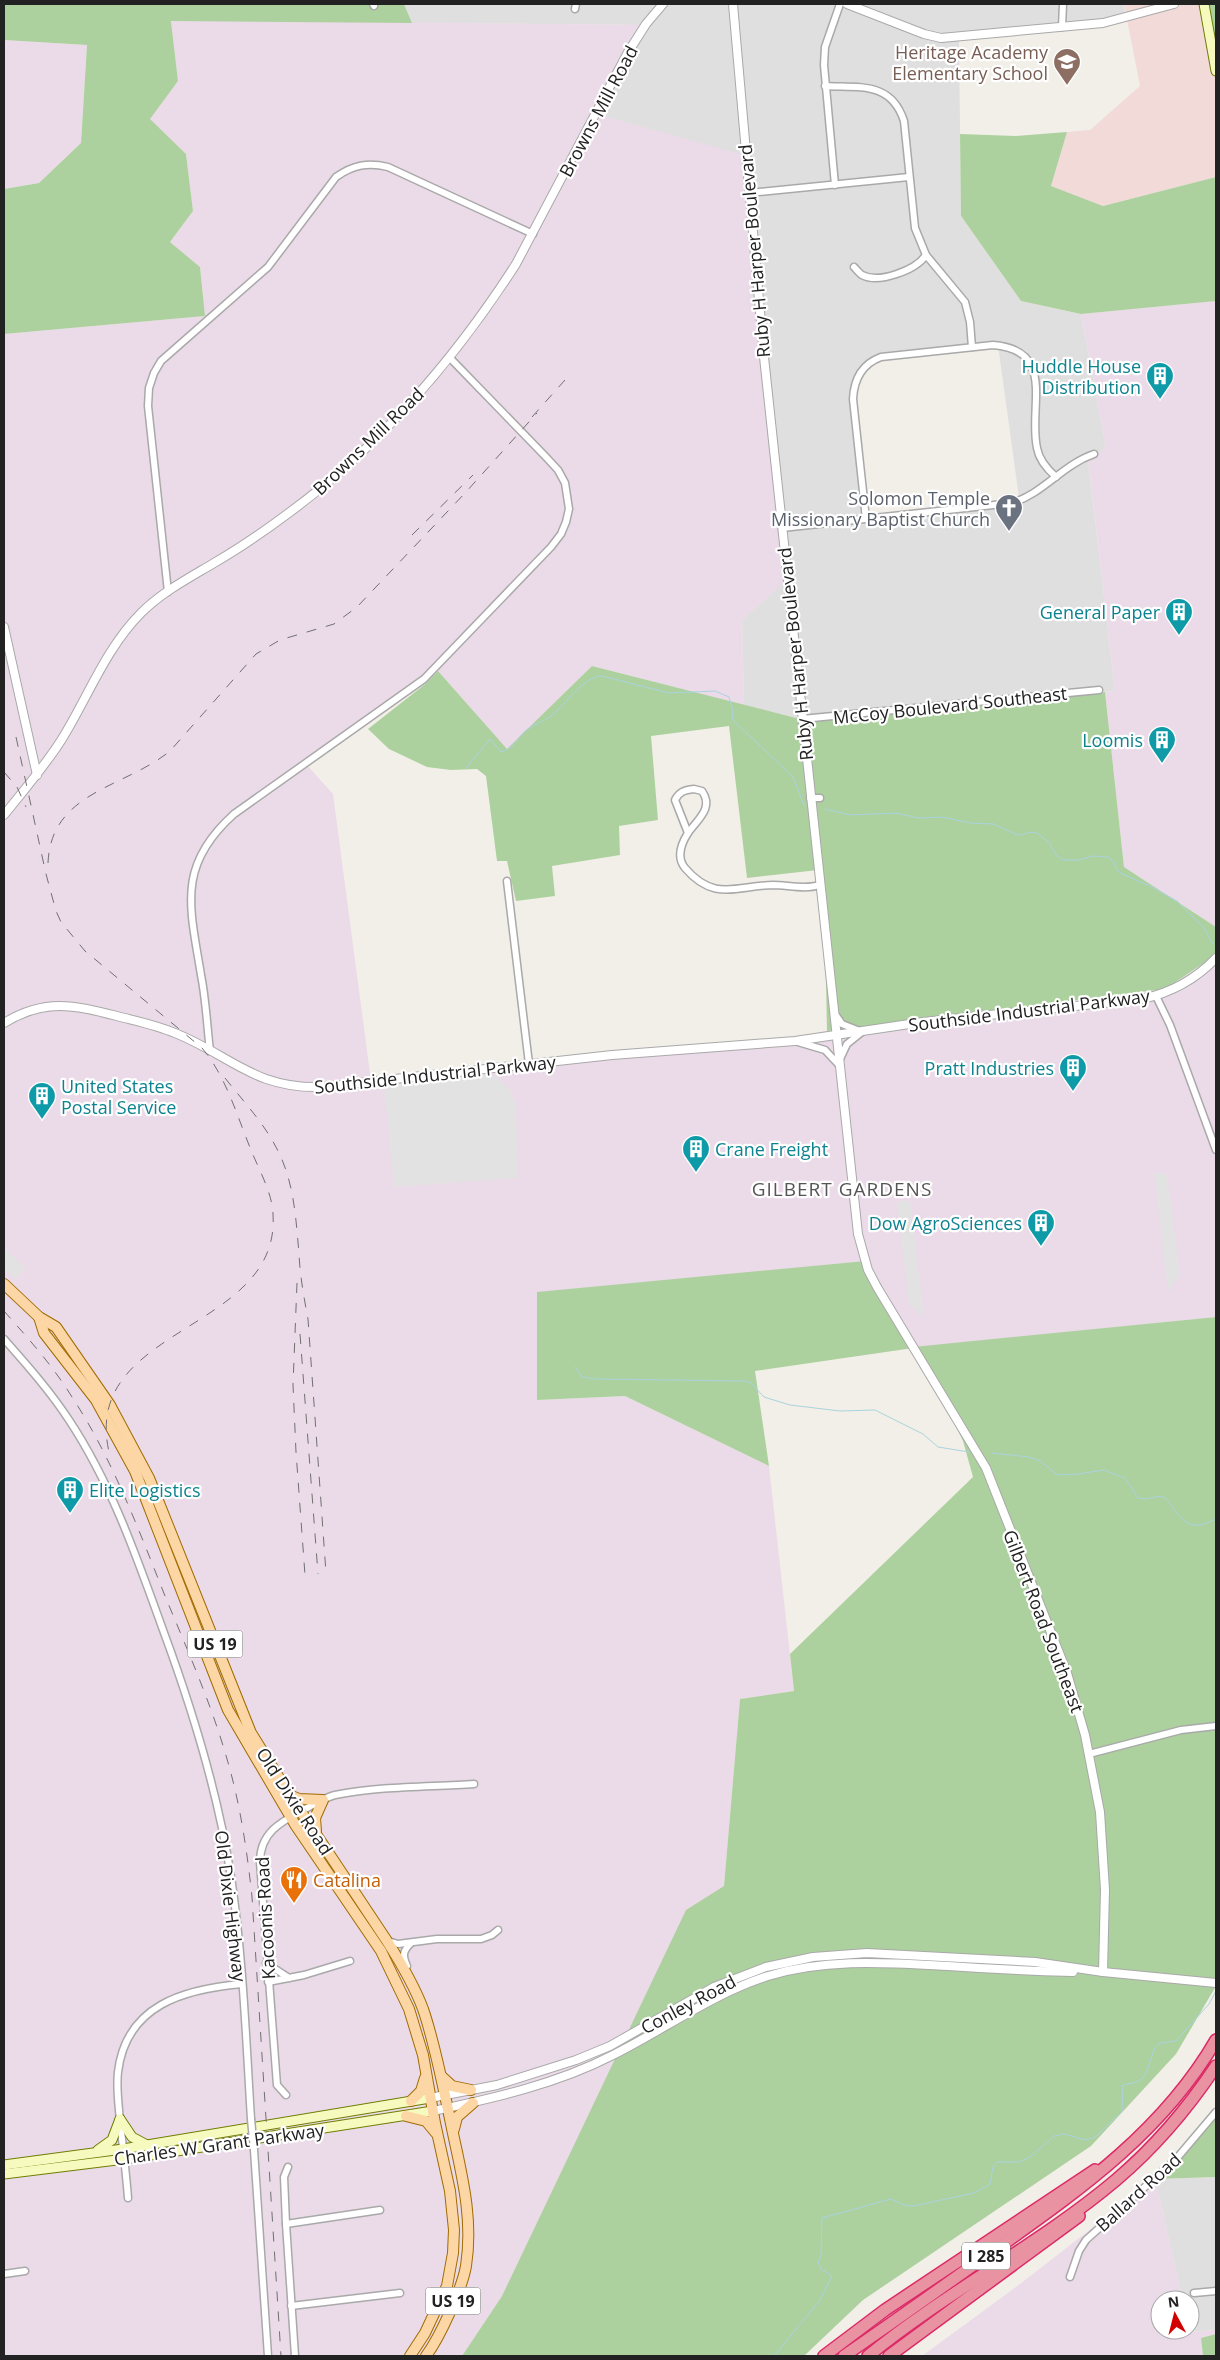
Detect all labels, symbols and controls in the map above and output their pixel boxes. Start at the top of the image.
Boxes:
place label: Heritage Academy Elementary School [892,40,1049,85]
street label: Browns Mill Road [553,41,643,181]
school or university icon: Heritage Academy Elementary School [1052,47,1082,86]
street label: Ruby H Harper Boulevard [733,143,775,359]
place label: Huddle House Distribution [1022,354,1141,399]
building icon: Huddle House Distribution [1145,361,1175,400]
street label: Browns Mill Road [307,382,429,500]
place label: Solomon Temple Missionary Baptist Church [771,486,990,531]
church icon: Solomon Temple Missionary Baptist Church [994,493,1024,532]
street label: Ruby H Harper Boulevard [772,546,818,762]
building icon: General Paper [1164,597,1194,636]
place label: General Paper [1040,600,1161,624]
street label: McCoy Boulevard Southeast [832,681,1068,729]
building icon: Loomis [1147,725,1177,764]
place label: Loomis [1082,728,1143,752]
street label: Southside Industrial Parkway [907,983,1152,1037]
street label: Southside Industrial Parkway [313,1049,558,1099]
building icon: Pratt Industries [1058,1053,1088,1092]
place label: Pratt Industries [925,1056,1054,1080]
place label: United States Postal Service [61,1074,176,1119]
building icon: United States Postal Service [27,1081,57,1120]
building icon: Crane Freight [681,1134,711,1173]
place label: Crane Freight [715,1137,828,1161]
district label: GILBERT GARDENS [752,1176,932,1202]
building icon: Dow AgroSciences [1026,1208,1056,1247]
place label: Dow AgroSciences [869,1211,1022,1235]
building icon: Elite Logistics [55,1475,85,1514]
place label: Elite Logistics [89,1478,201,1502]
street label: Gilbert Road Southeast [998,1526,1090,1716]
road number: US 19 [188,1630,242,1658]
street label: Old Dixie Road [251,1743,339,1859]
street label: Old Dixie Highway [210,1829,252,1984]
street label: Kacoonis Road [250,1856,280,1980]
restaurant icon: Catalina [279,1865,309,1904]
place label: Catalina [313,1868,381,1892]
street label: Conley Road [636,1969,740,2039]
street label: Charles W Grant Parkway [112,2117,327,2171]
street label: Ballard Road [1090,2147,1186,2237]
road number: I 285 [962,2242,1010,2270]
road number: US 19 [426,2288,480,2314]
north arrow [1150,2290,1200,2340]
text: N [1167,2291,1180,2312]

